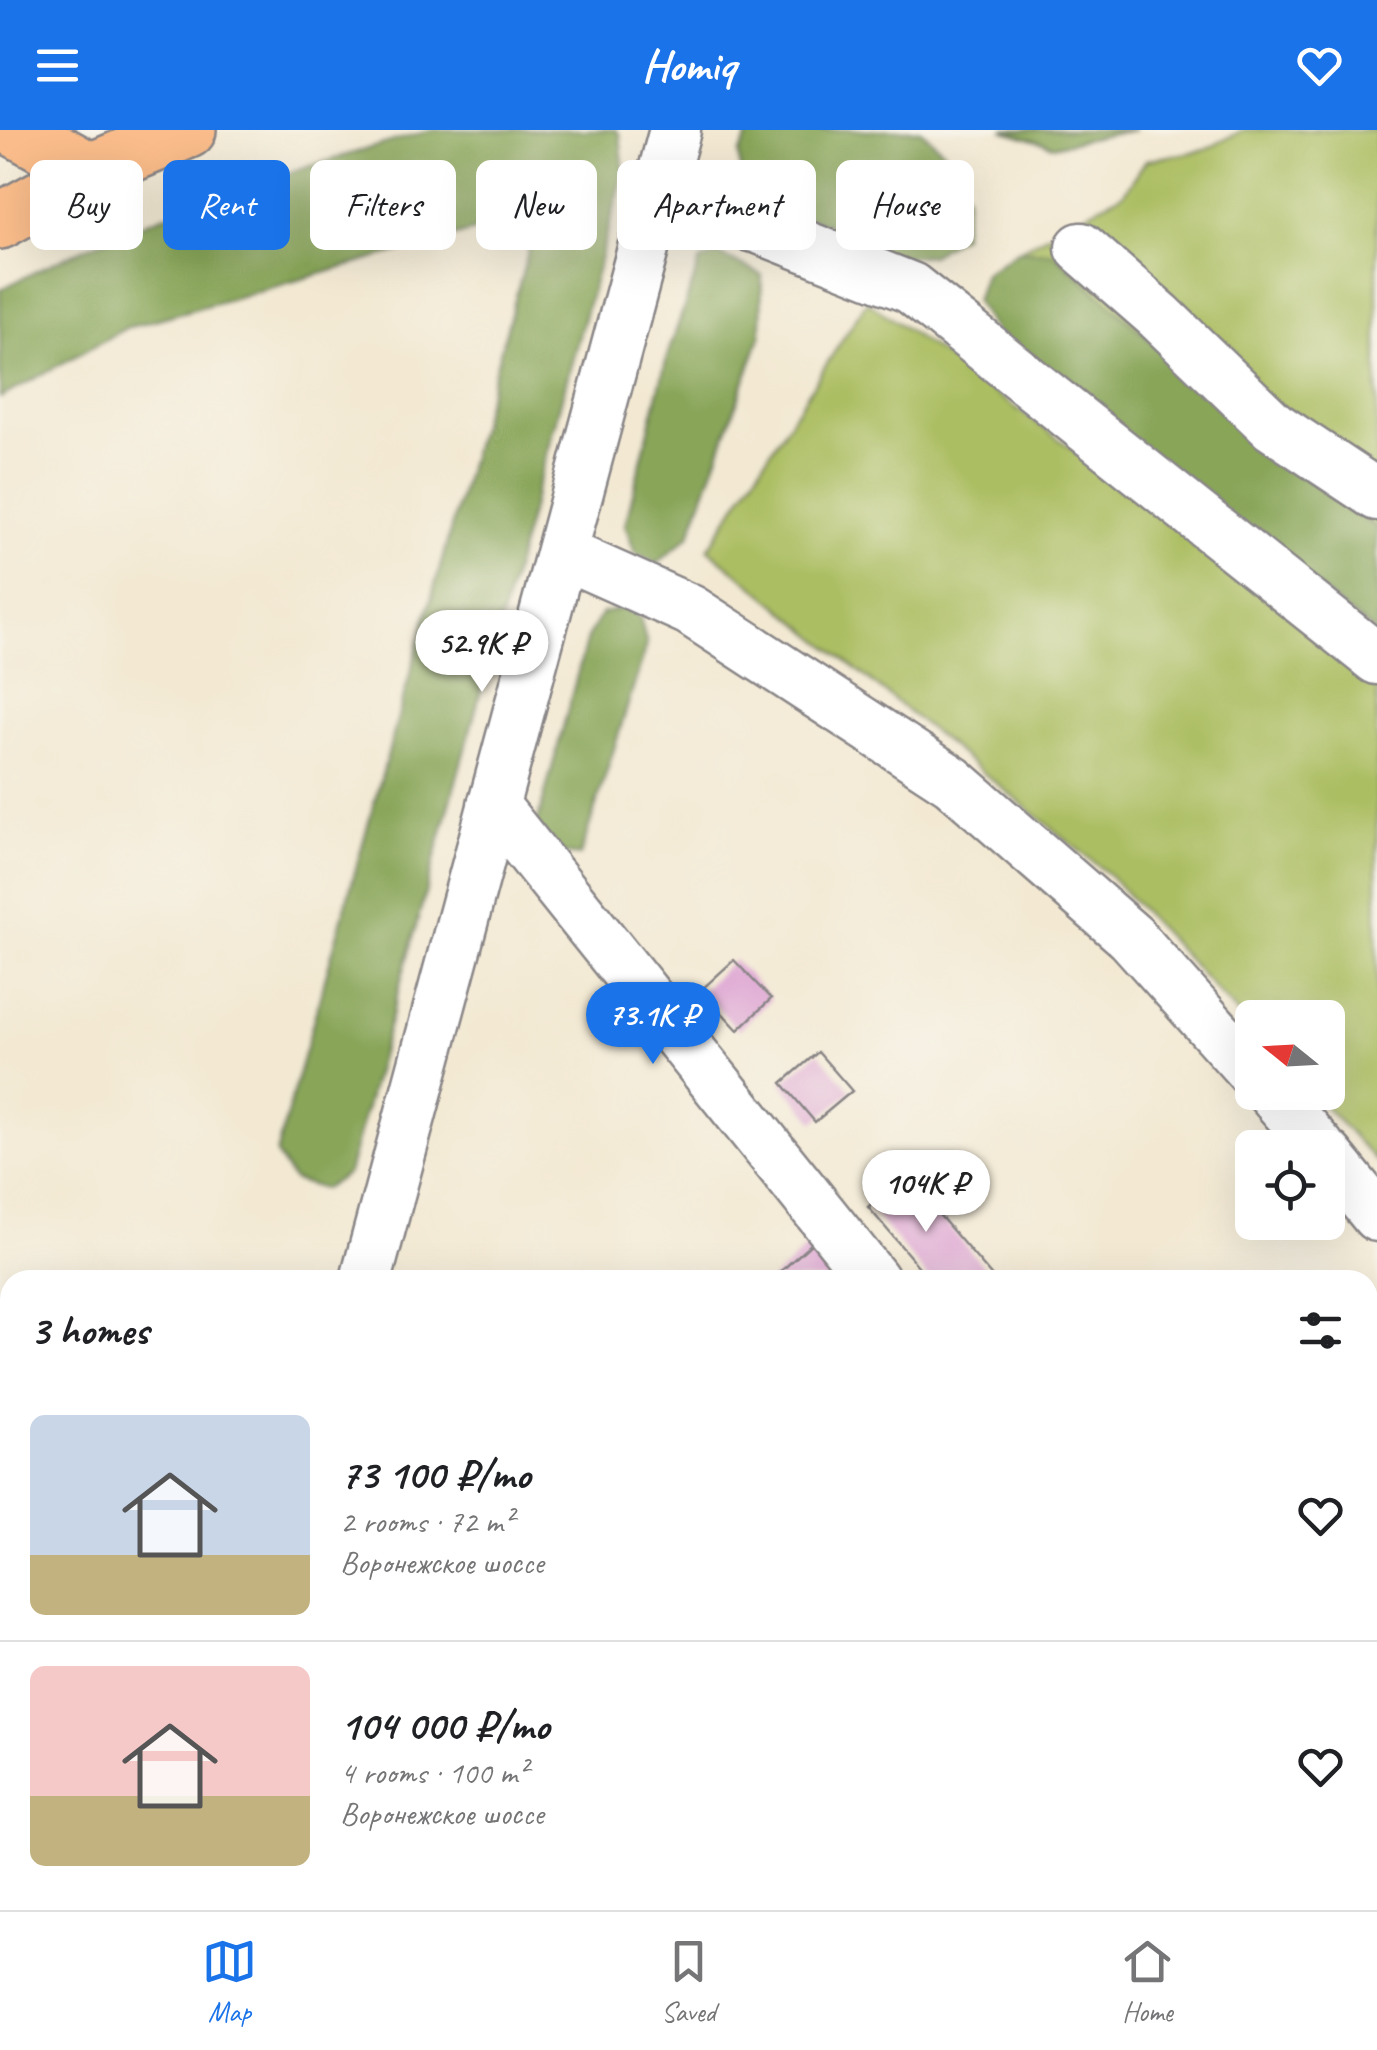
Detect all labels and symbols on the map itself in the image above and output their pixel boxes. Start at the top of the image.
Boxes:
pin: 52.9K ₽ [390,610,574,695]
pin: 73.1K ₽ [561,982,745,1067]
north arrow [1235,1000,1345,1110]
pin: 104K ₽ [845,1150,1007,1235]

